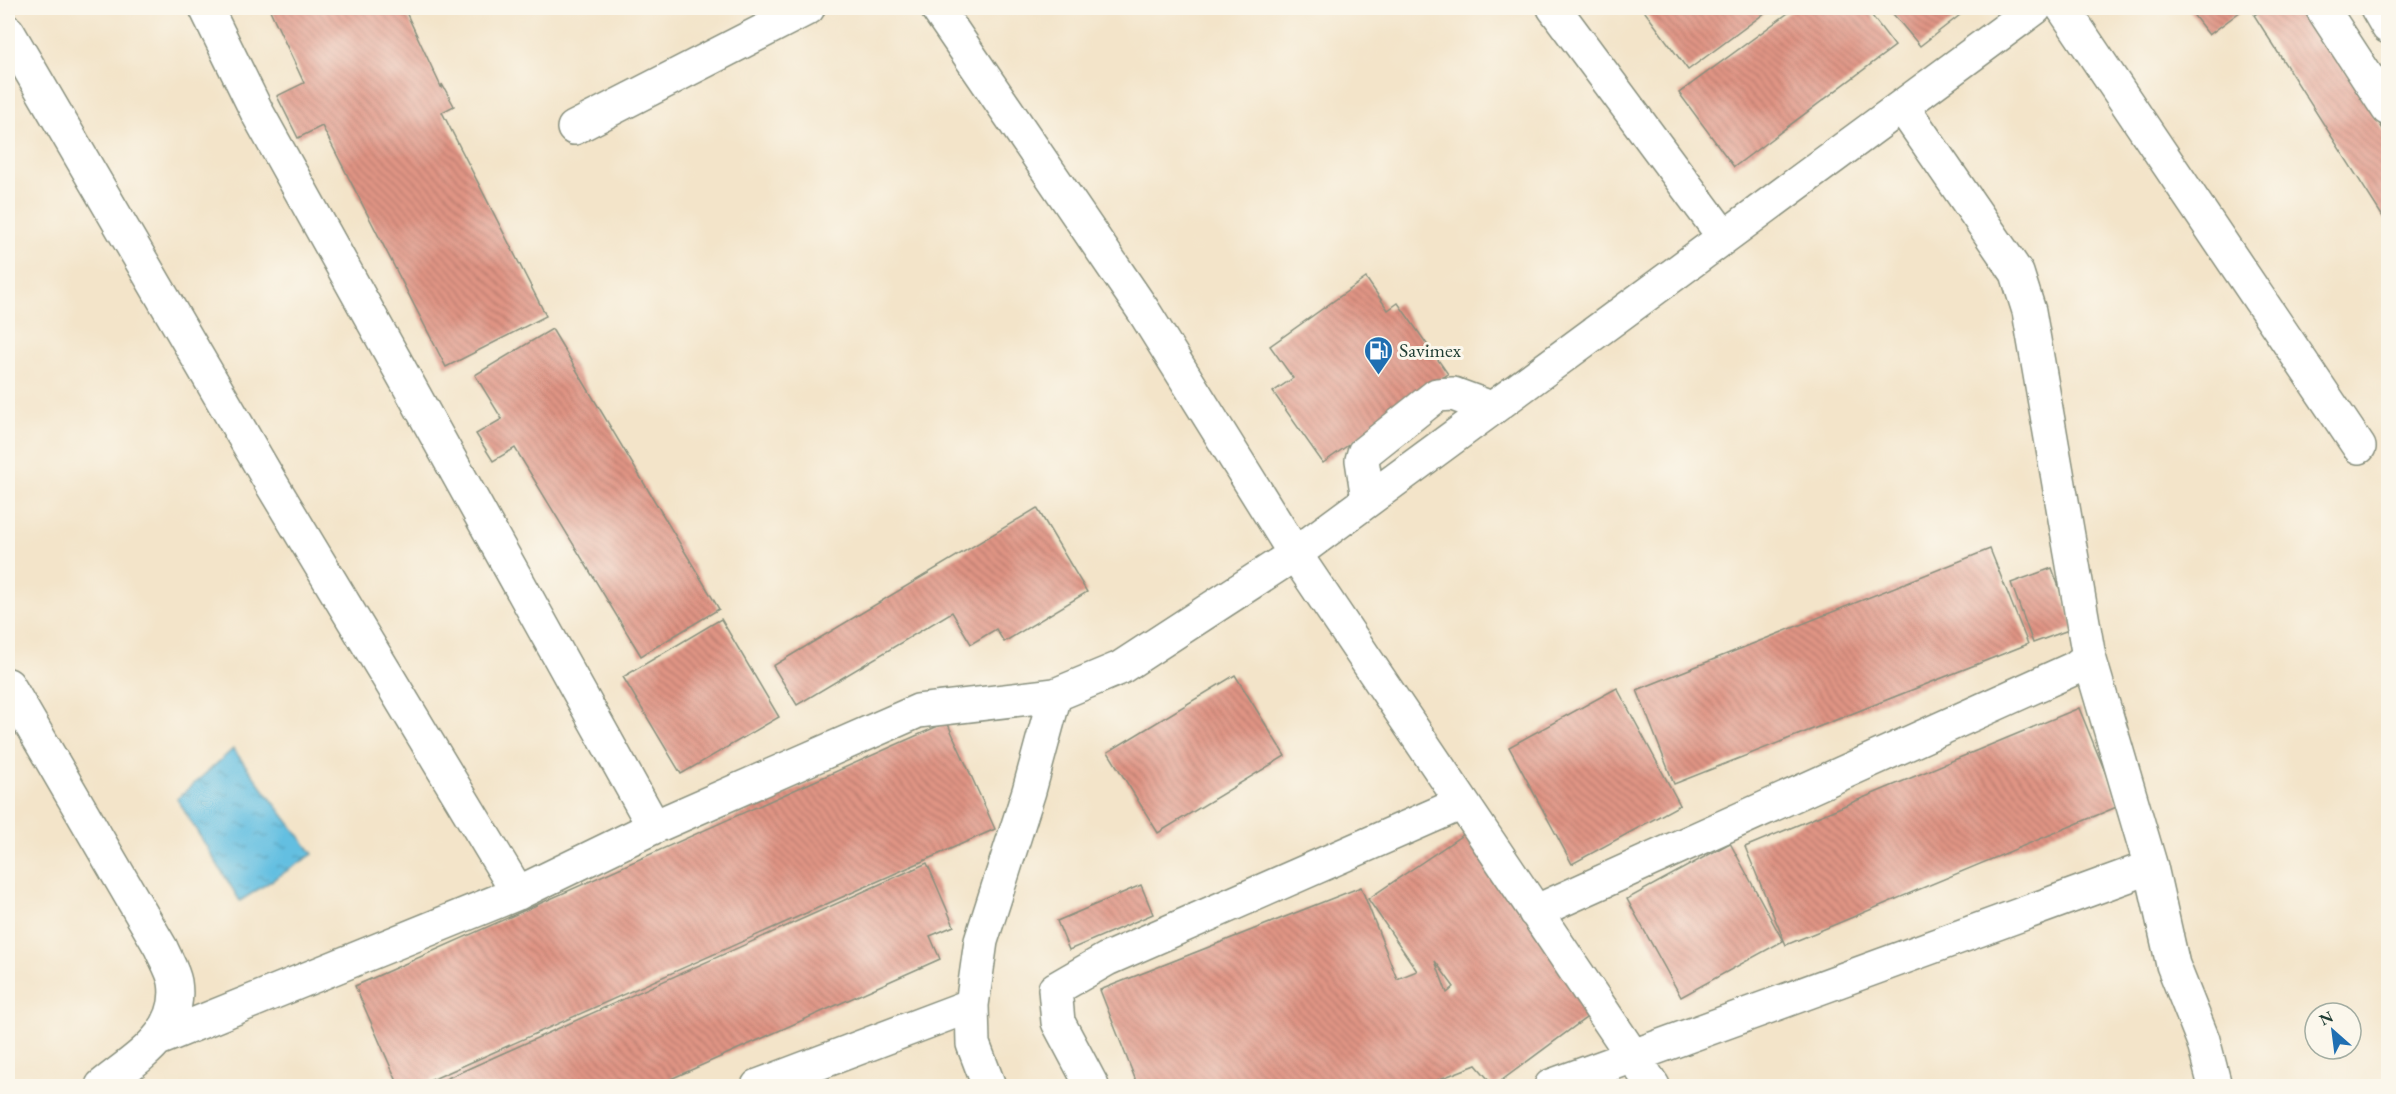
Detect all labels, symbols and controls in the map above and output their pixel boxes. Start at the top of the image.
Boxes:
fuel station icon: Savimex [1362,334,1394,376]
place label: Savimex [1399,337,1462,363]
north arrow [2303,1001,2363,1061]
text: N [2316,1006,2337,1031]

